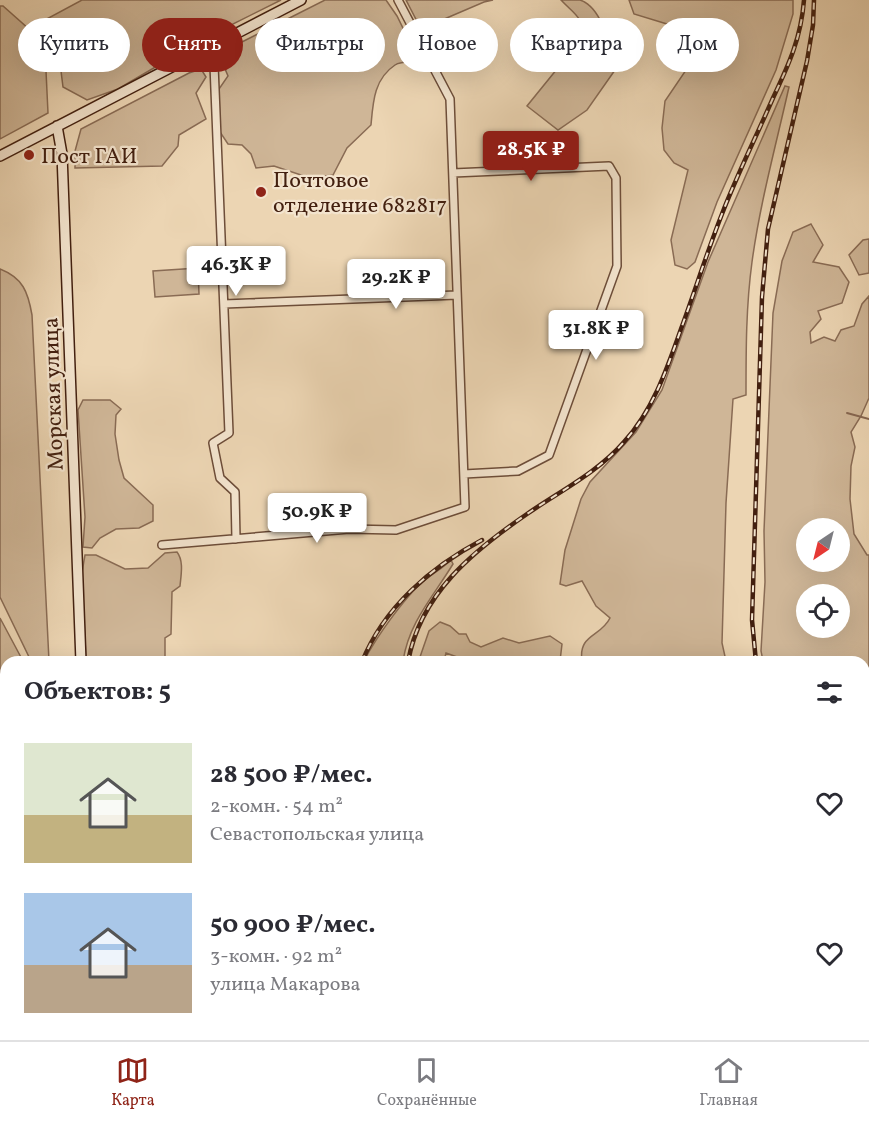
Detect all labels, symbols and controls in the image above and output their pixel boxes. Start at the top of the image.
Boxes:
chip: Купить [18,18,130,72]
chip: Снять [142,18,243,72]
chip: Фильтры [255,18,385,72]
chip: Новое [397,18,498,72]
chip: Квартира [510,18,644,72]
chip: Дом [656,18,739,72]
pin: 28.5K ₽ [476,131,586,182]
text: 28.5K ₽ [497,136,565,164]
place label: Пост ГАИ [41,142,137,173]
marker: Пост ГАИ [22,148,36,162]
place label: Почтовое отделение 682817 [273,166,447,222]
marker: Почтовое отделение 682817 [254,185,268,199]
pin: 46.3K ₽ [181,246,291,297]
text: 46.3K ₽ [201,251,271,279]
pin: 29.2K ₽ [341,259,451,310]
text: 29.2K ₽ [361,264,431,292]
pin: 31.8K ₽ [541,310,651,361]
text: 31.8K ₽ [562,315,630,343]
street label: Морская улица [36,317,73,471]
pin: 50.9K ₽ [262,493,372,544]
text: 50.9K ₽ [282,498,352,526]
north arrow [796,518,850,572]
map controls [796,518,850,638]
button: locate [796,584,850,638]
text: Объектов: 5 [24,674,171,710]
icon: filters [813,676,846,709]
text: 28 500 ₽/мес. [210,757,373,793]
icon: home [72,767,144,839]
icon: heart [813,787,846,820]
text: 2-комн. · 54 m² [210,793,343,821]
text: Севастопольская улица [210,821,424,849]
text: 50 900 ₽/мес. [210,907,376,943]
icon: home [72,917,144,989]
icon: heart [813,937,846,970]
text: 3-комн. · 92 m² [210,943,342,971]
text: улица Макарова [210,971,360,999]
tab: Карта [111,1054,155,1112]
tab: Сохранённые [377,1054,477,1112]
tab: Главная [699,1054,758,1112]

